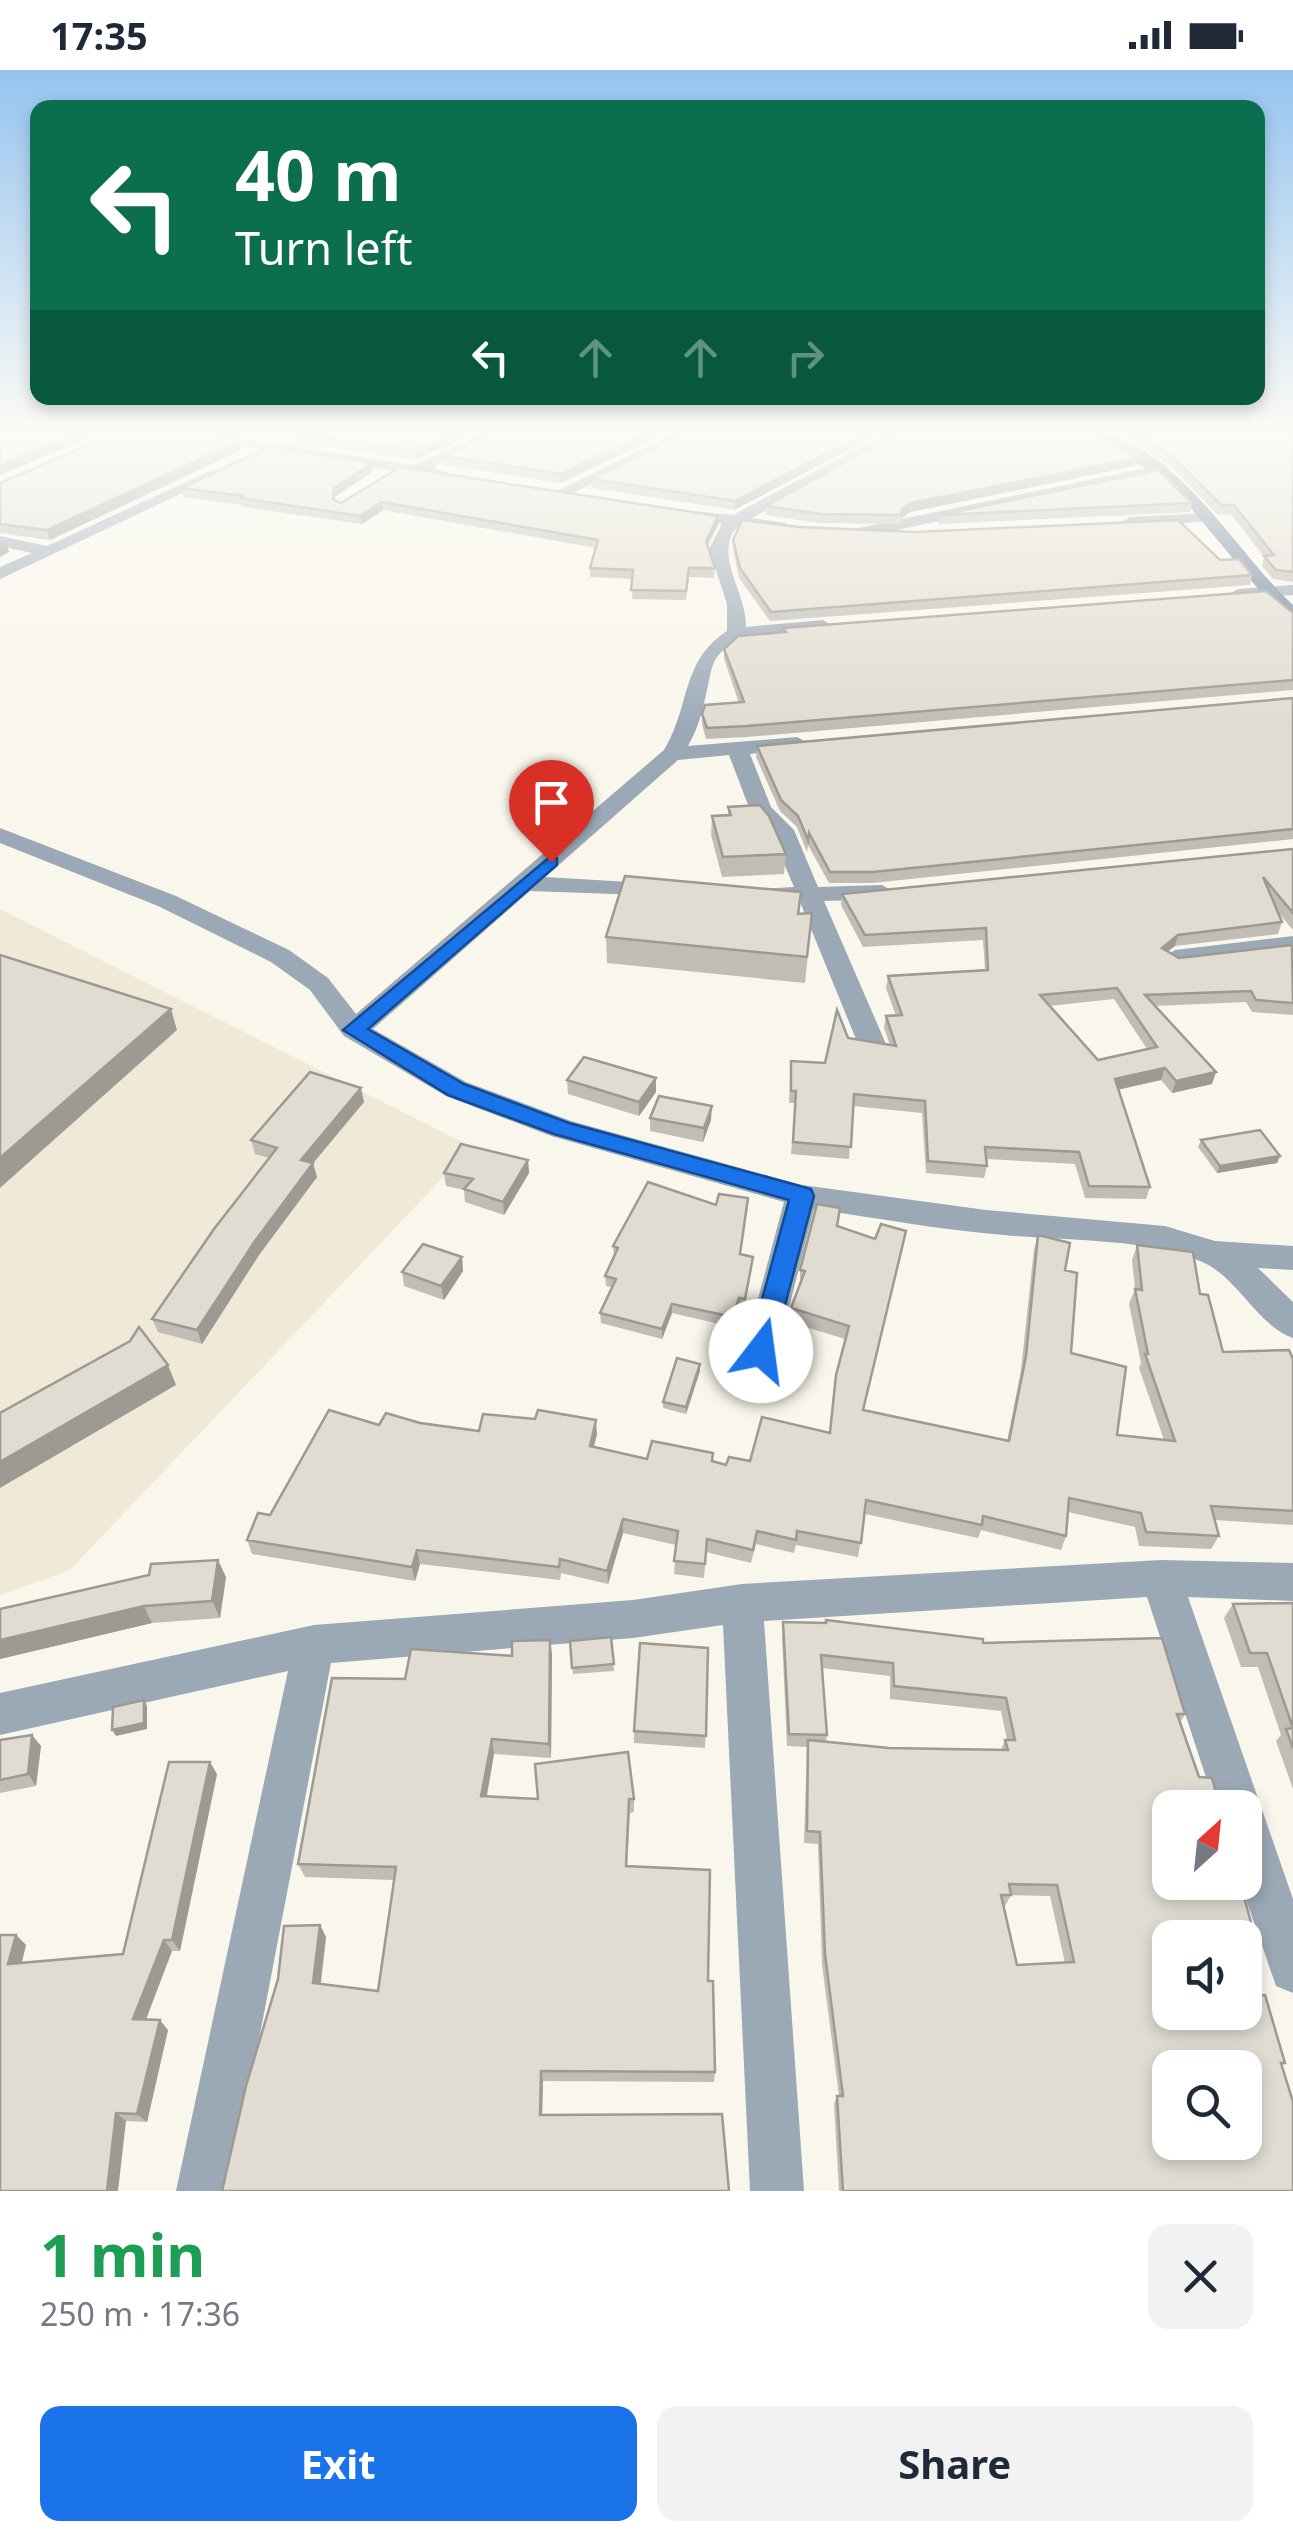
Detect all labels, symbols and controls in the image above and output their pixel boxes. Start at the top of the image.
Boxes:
text: 17:35 [50,9,148,61]
text: 40 m [235,126,402,222]
icon: left [70,140,200,270]
text: Turn left [235,217,412,278]
icon: left [463,330,518,385]
icon: ahead [568,330,623,385]
icon: ahead [673,330,728,385]
icon: right [778,330,833,385]
pin [509,760,594,863]
icon: arrive [524,775,579,830]
position arrow [709,1299,813,1403]
north arrow [1152,1790,1262,1900]
map controls [1152,1790,1262,2160]
button: sound [1152,1920,1262,2030]
button: search [1152,2050,1262,2160]
text: 1 min [40,2213,205,2295]
button: close [1148,2224,1253,2329]
text: 250 m · 17:36 [40,2292,240,2335]
button: Exit [40,2406,637,2521]
button: Share [657,2406,1253,2521]

